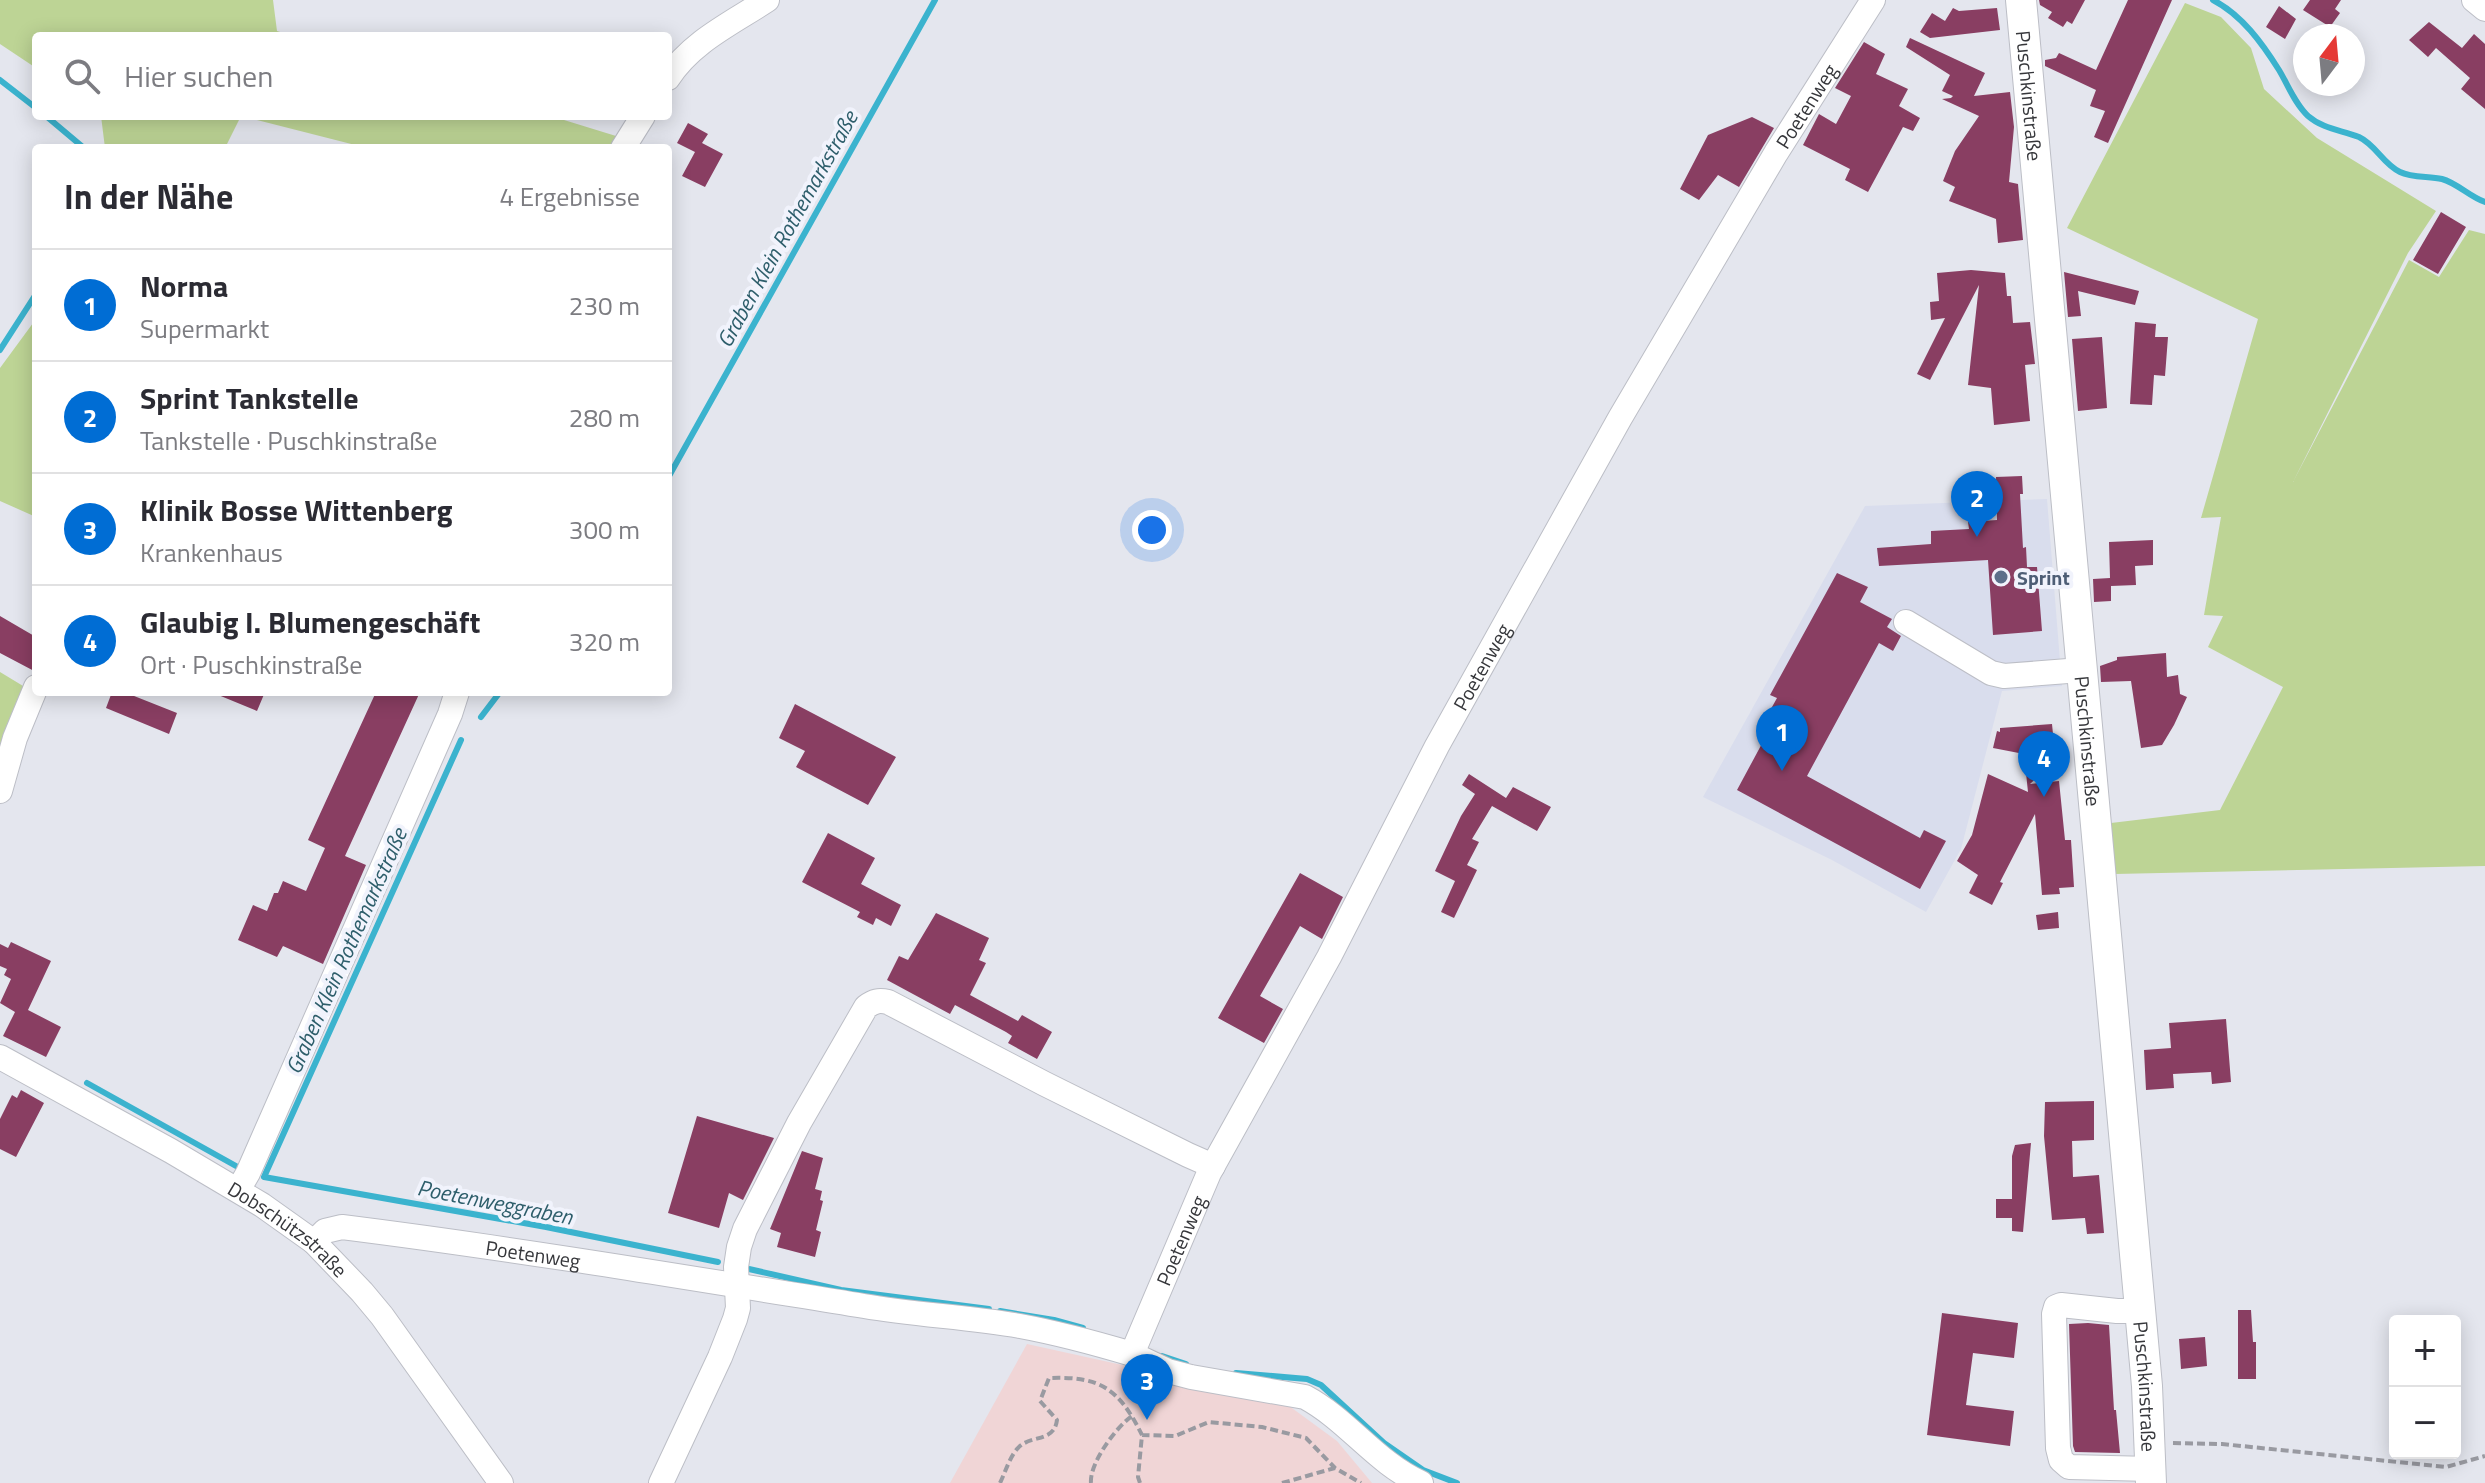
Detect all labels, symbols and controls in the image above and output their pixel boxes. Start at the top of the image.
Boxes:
north arrow [2293,24,2365,96]
street label: Puschkinstraße [2008,29,2051,162]
search box [32,32,672,120]
text: Hier suchen [124,53,273,99]
icon: search [60,54,104,98]
street label: Poetenweg [1767,57,1845,155]
water label: Graben Klein Rothemarkstraße [708,103,867,354]
text: In der Nähe [64,170,233,222]
text: 4 Ergebnisse [499,177,640,216]
text: Norma [140,263,228,309]
text: 1 [83,286,97,325]
text: 230 m [569,286,640,325]
text: Supermarkt [140,309,269,348]
text: Sprint Tankstelle [140,375,359,421]
text: 2 [83,398,97,437]
text: 280 m [569,398,640,437]
text: Tankstelle · Puschkinstraße [140,421,437,460]
pin: 2 [1951,471,2003,537]
text: Klinik Bosse Wittenberg [140,487,453,533]
text: 3 [83,510,97,549]
text: 300 m [569,510,640,549]
your location [1132,510,1172,550]
text: Krankenhaus [140,533,283,572]
place label: Sprint [2017,562,2070,593]
marker: Sprint [1992,568,2010,586]
text: Glaubig I. Blumengeschäft [140,599,480,645]
street label: Poetenweg [1444,617,1518,716]
text: 4 [83,622,97,661]
text: 320 m [569,622,640,661]
text: Ort · Puschkinstraße [140,645,362,684]
street label: Puschkinstraße [2067,674,2110,808]
pin: 1 [1756,705,1808,771]
pin: 4 [2018,731,2070,797]
water label: Graben Klein Rothemarkstraße [276,821,416,1079]
water label: Poetenweggraben [414,1170,577,1234]
street label: Dobschützstraße [222,1173,355,1284]
street label: Poetenweg [1147,1190,1213,1290]
street label: Poetenweg [484,1231,583,1276]
map controls [2389,1315,2461,1459]
button: + [2389,1315,2461,1387]
street label: Puschkinstraße [2126,1320,2165,1452]
pin: 3 [1121,1354,1173,1420]
button: − [2389,1387,2461,1459]

